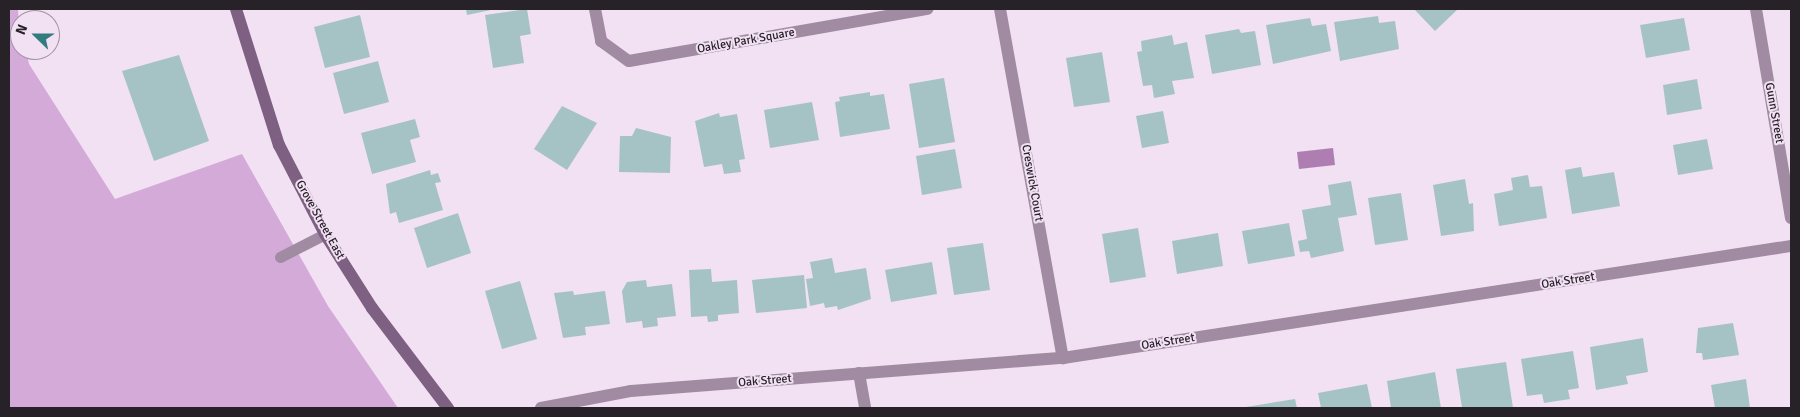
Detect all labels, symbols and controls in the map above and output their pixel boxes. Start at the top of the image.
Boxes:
north arrow [10,10,60,60]
text: N [12,22,31,37]
street label: Oakley Park Square [696,25,796,57]
street label: Gunn Street [1762,82,1786,144]
street label: Creswick Court [1018,143,1046,223]
street label: Grove Street East [292,178,348,262]
street label: Oak Street [1540,270,1596,292]
street label: Oak Street [1140,331,1196,353]
street label: Oak Street [738,371,792,391]

